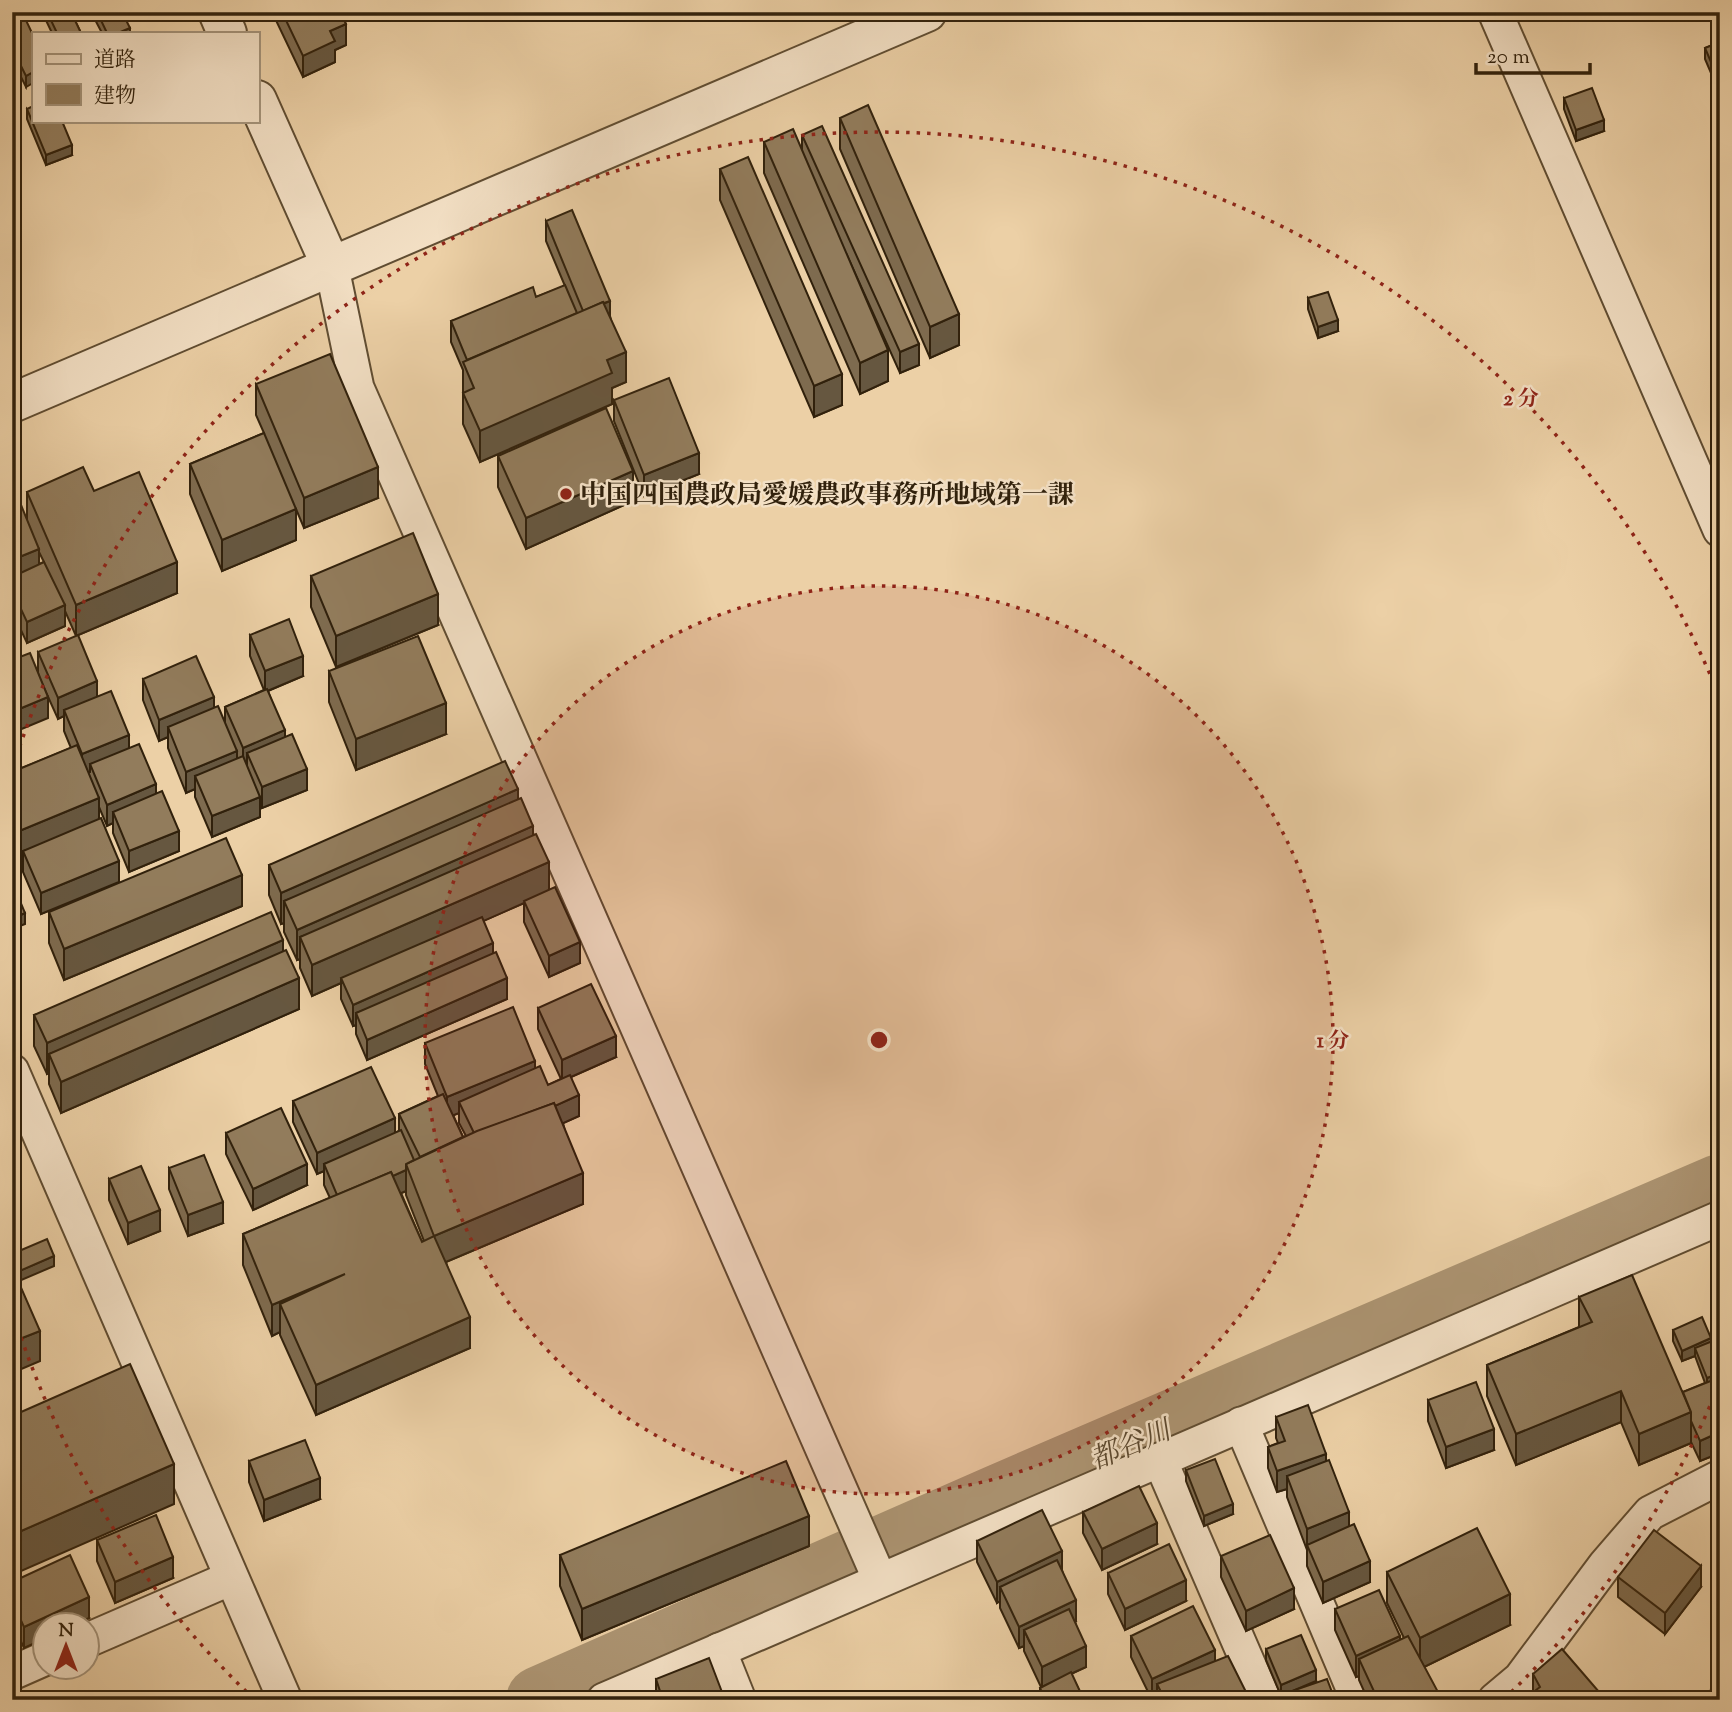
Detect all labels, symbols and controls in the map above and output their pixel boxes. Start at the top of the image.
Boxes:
legend [32,32,259,122]
scale bar [1476,32,1590,76]
text: 20 m [1487,43,1530,73]
text: 道路 [94,46,136,76]
text: 建物 [94,82,136,112]
text: 2 分 [1503,385,1539,415]
place label: 中国四国農政局愛媛農政事務所地域第一課 [580,478,1074,515]
marker: 中国四国農政局愛媛農政事務所地域第一課 [558,486,574,502]
text: 1 分 [1317,1027,1349,1057]
centre of rings [867,1028,891,1052]
water label: 都谷川 [1085,1411,1180,1482]
north arrow [32,1610,102,1680]
text: N [58,1618,74,1645]

